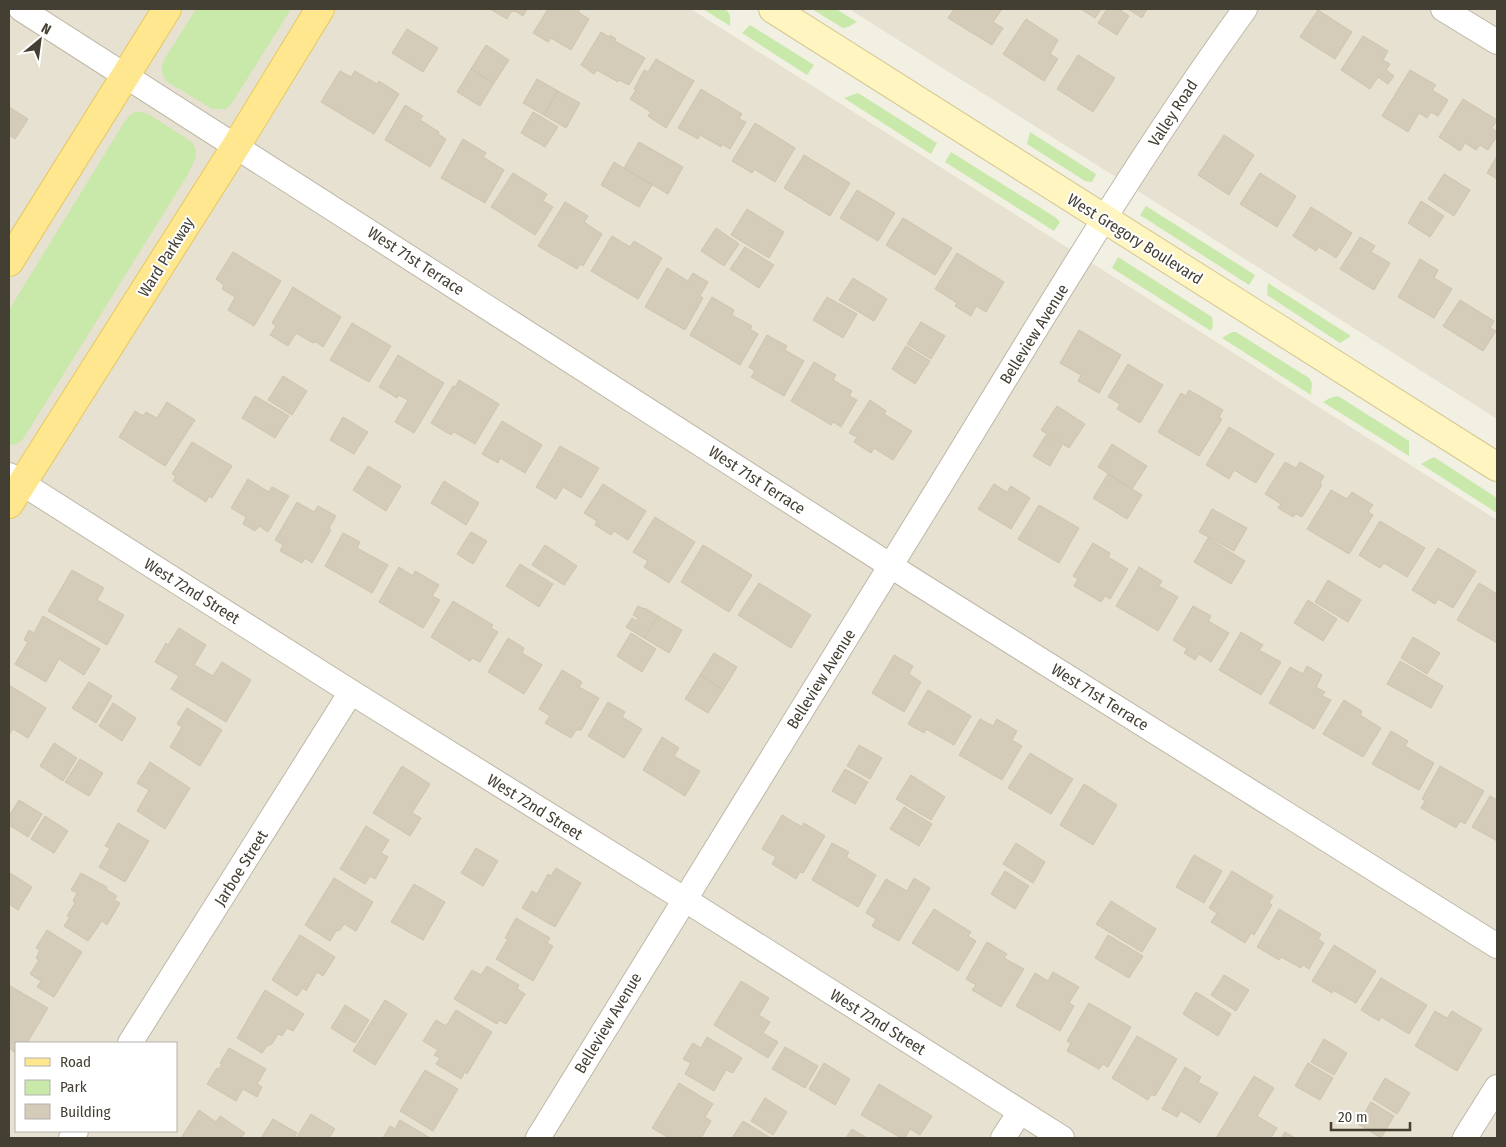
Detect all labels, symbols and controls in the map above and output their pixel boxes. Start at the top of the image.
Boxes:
north arrow [15,15,65,65]
text: N [38,20,54,39]
street label: Valley Road [1144,76,1202,150]
street label: West Gregory Boulevard [1064,190,1206,288]
street label: Ward Parkway [134,213,198,300]
street label: West 71st Terrace [364,223,468,299]
street label: Belleview Avenue [996,280,1072,387]
street label: West 71st Terrace [705,442,809,518]
street label: West 72nd Street [141,554,244,628]
street label: Belleview Avenue [783,625,859,732]
street label: West 71st Terrace [1048,659,1152,735]
street label: West 72nd Street [484,770,587,844]
street label: Jarboe Street [210,826,272,909]
street label: Belleview Avenue [570,969,646,1077]
street label: West 72nd Street [827,985,930,1059]
legend [15,1042,178,1132]
text: Road [60,1053,91,1071]
text: Park [60,1078,87,1096]
scale bar [1331,1100,1410,1132]
text: Building [60,1103,111,1121]
text: 20 m [1338,1108,1368,1126]

